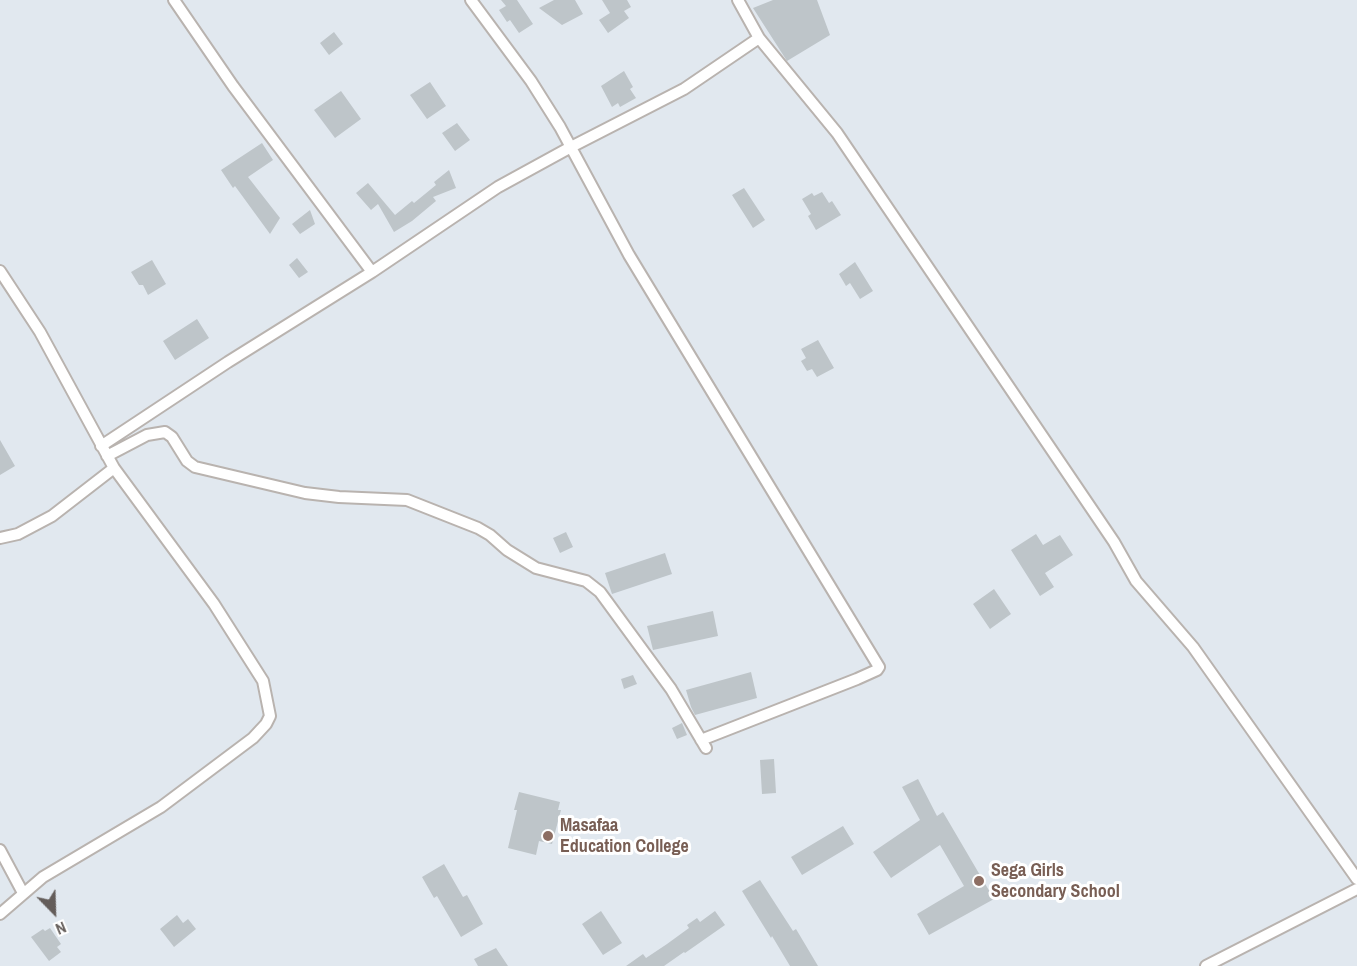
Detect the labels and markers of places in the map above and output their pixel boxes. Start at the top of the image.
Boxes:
place label: Masafaa Education College [560,815,689,858]
marker: Masafaa Education College [541,829,555,843]
place label: Sega Girls Secondary School [991,860,1120,902]
marker: Sega Girls Secondary School [972,874,986,888]

